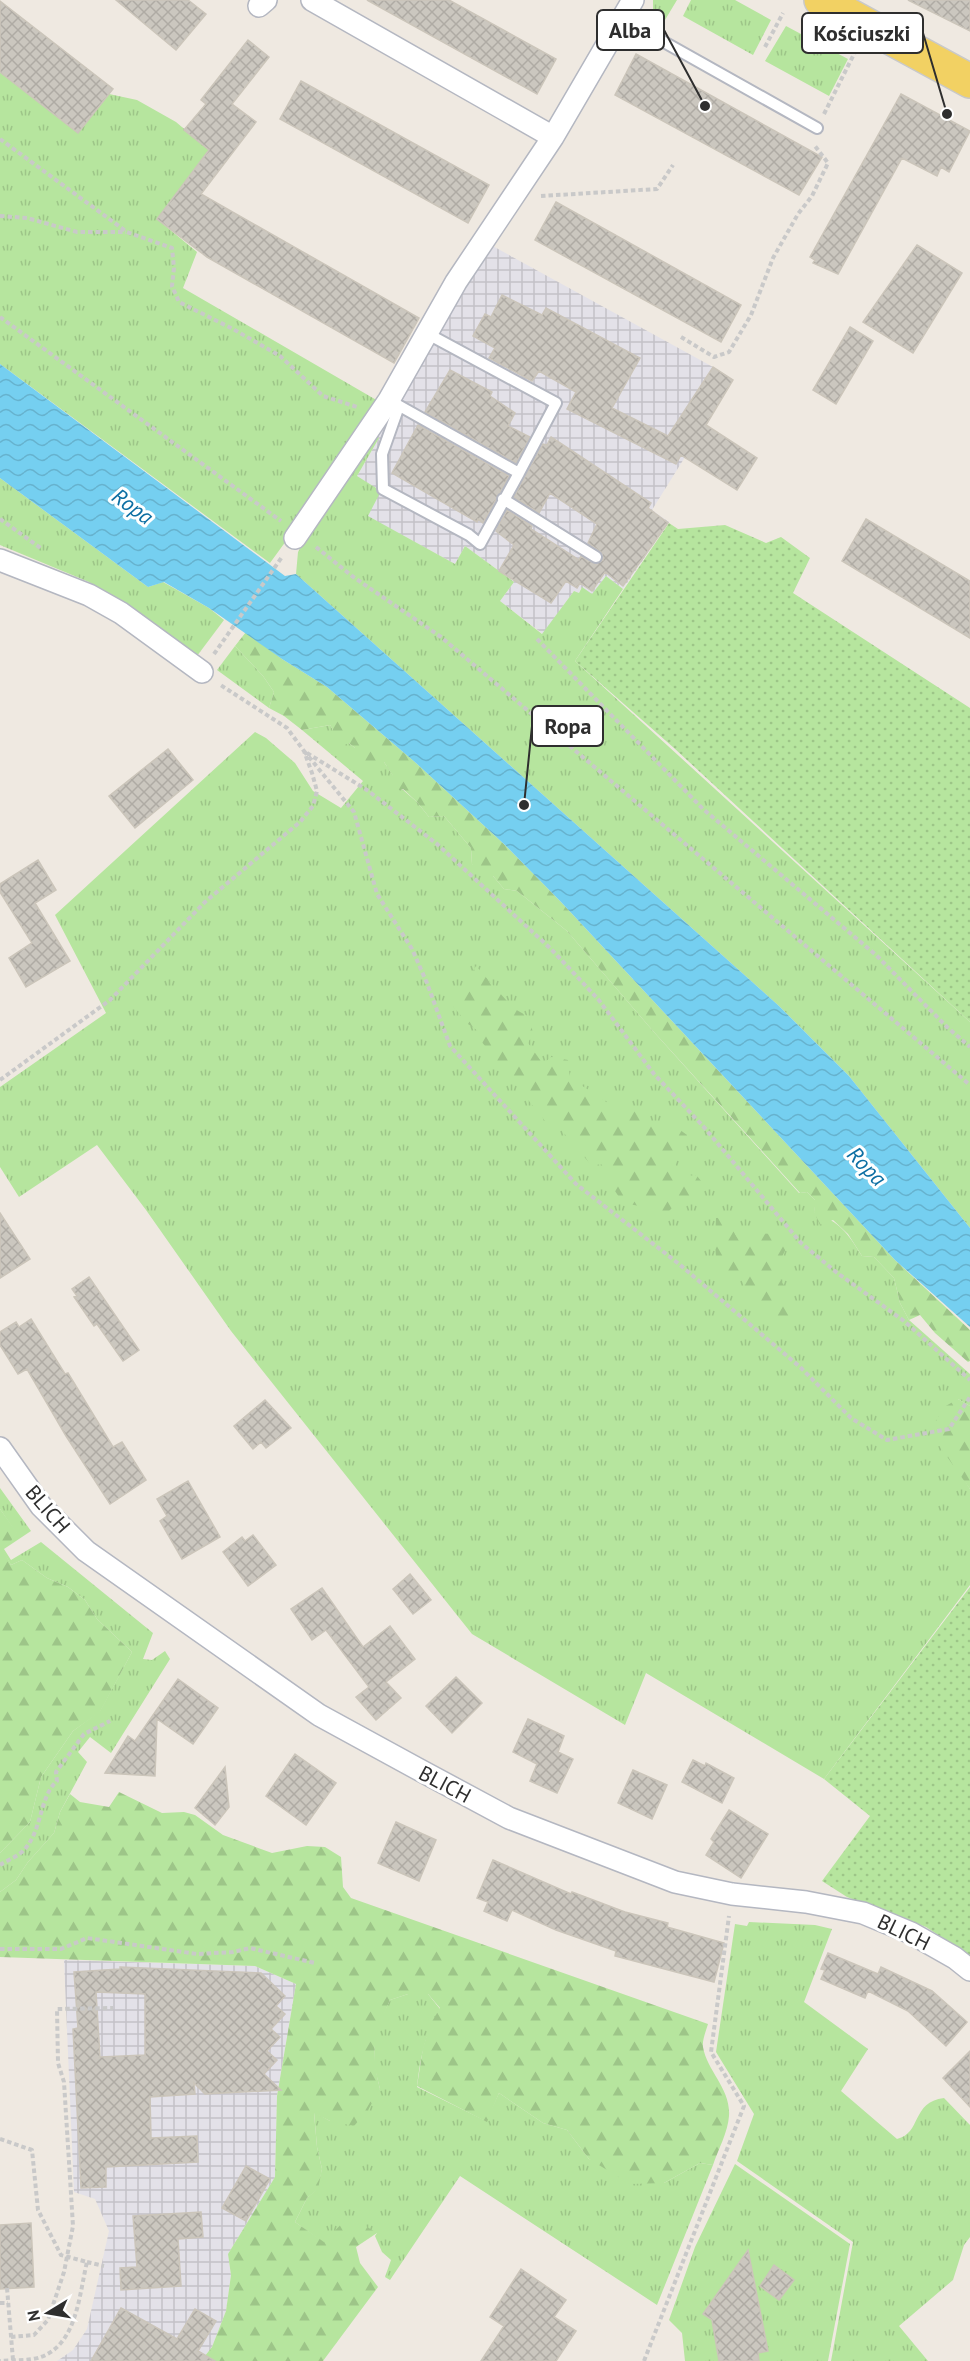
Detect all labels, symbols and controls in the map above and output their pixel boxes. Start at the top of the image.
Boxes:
callout: Alba [597,10,664,50]
callout: Kościuszki [802,13,923,53]
text: Alba [609,16,651,44]
text: Kościuszki [813,19,911,47]
water label: Ropa [107,482,159,531]
callout: Ropa [532,706,603,746]
text: Ropa [545,712,591,740]
water label: Ropa [842,1140,893,1192]
street label: BLICH [20,1479,76,1539]
street label: BLICH [414,1759,476,1809]
street label: BLICH [873,1908,935,1956]
north arrow [18,2283,78,2343]
text: N [22,2309,44,2323]

